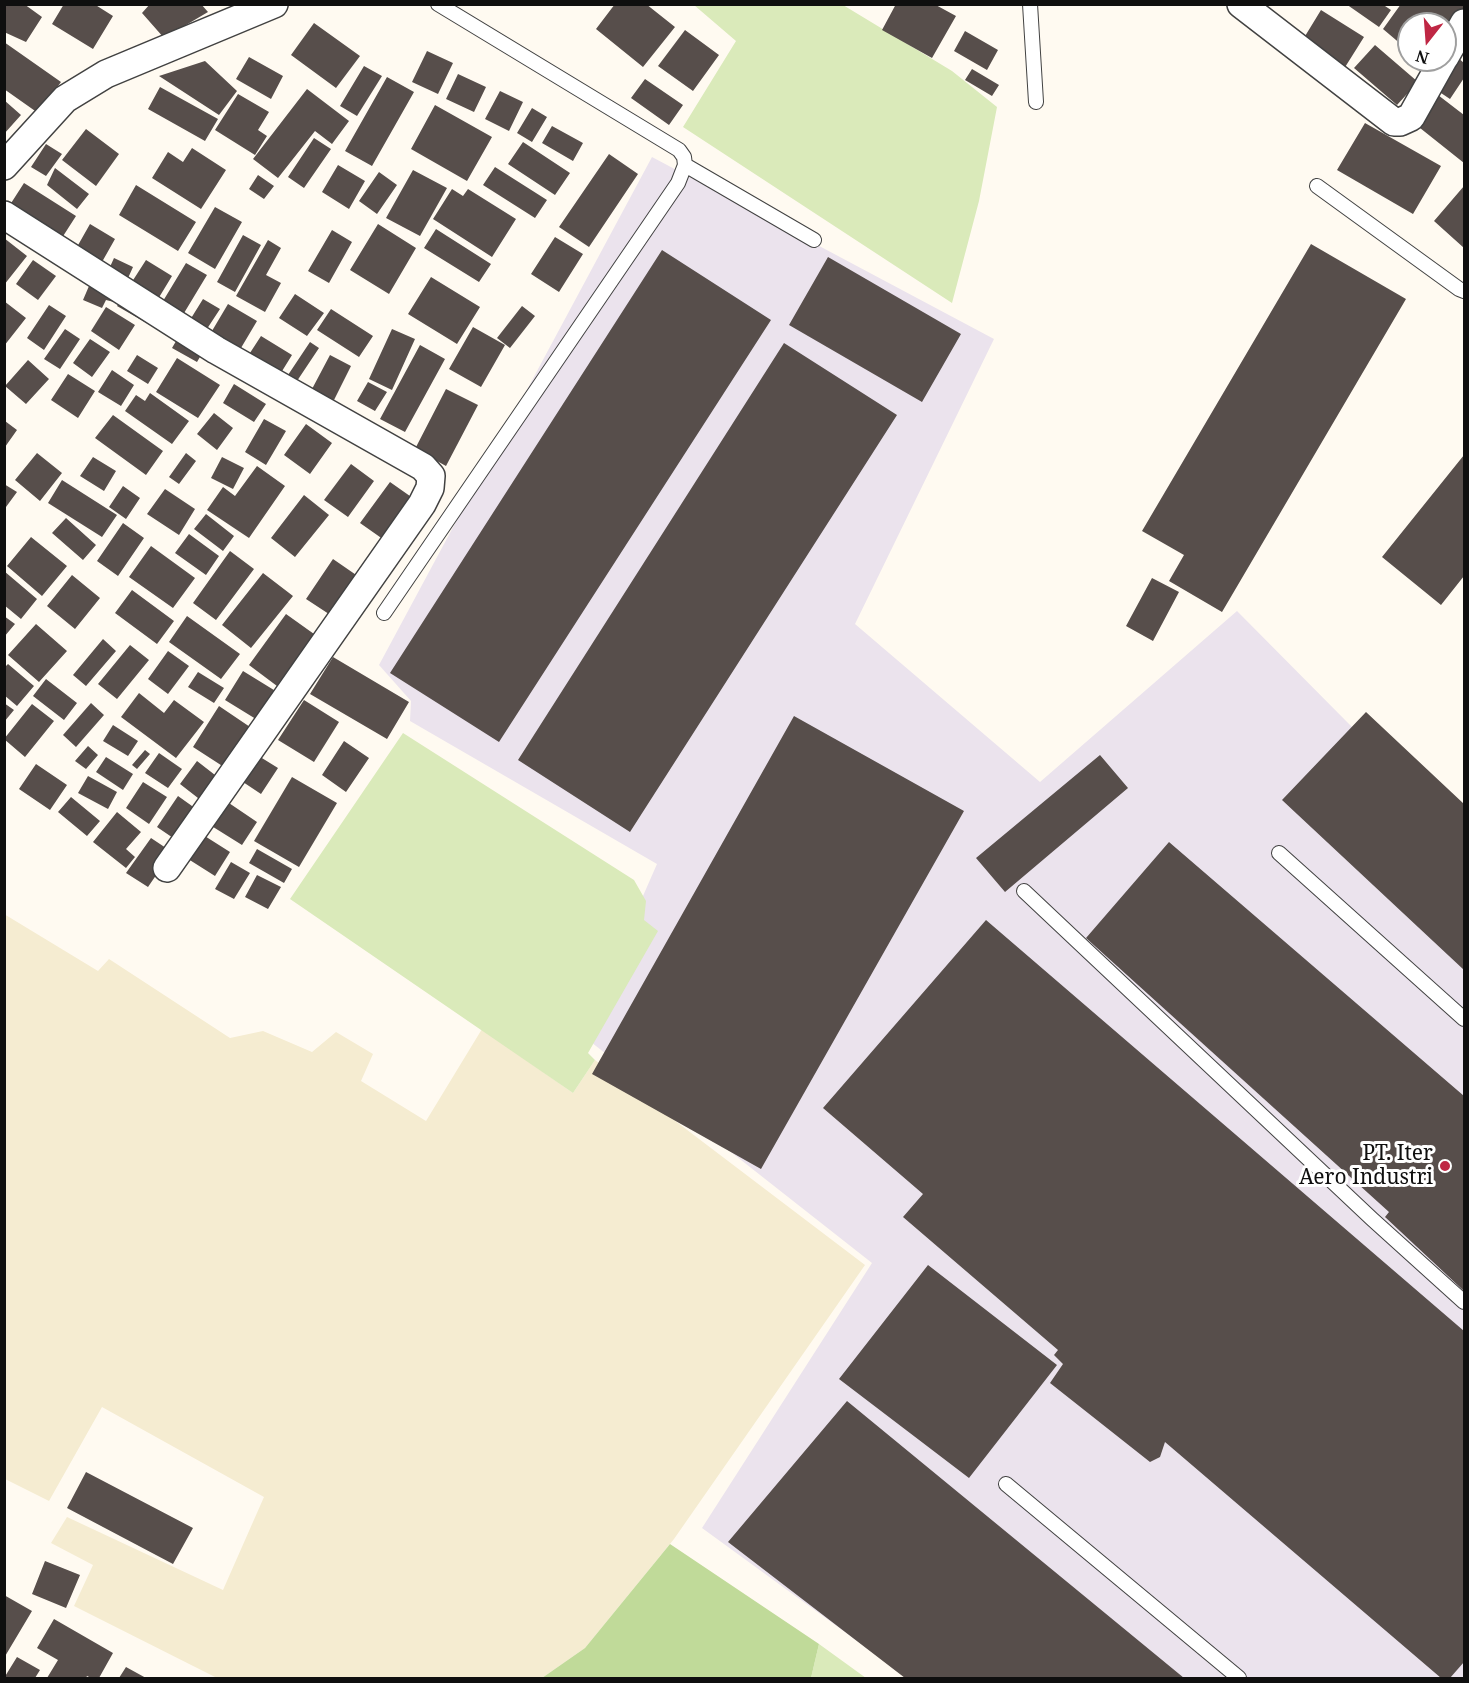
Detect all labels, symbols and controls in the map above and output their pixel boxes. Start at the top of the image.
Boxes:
north arrow [1397,12,1457,72]
text: N [1413,45,1432,70]
place label: PT. Iter Aero Industri [1299,1141,1433,1191]
marker: PT. Iter Aero Industri [1438,1159,1452,1173]

